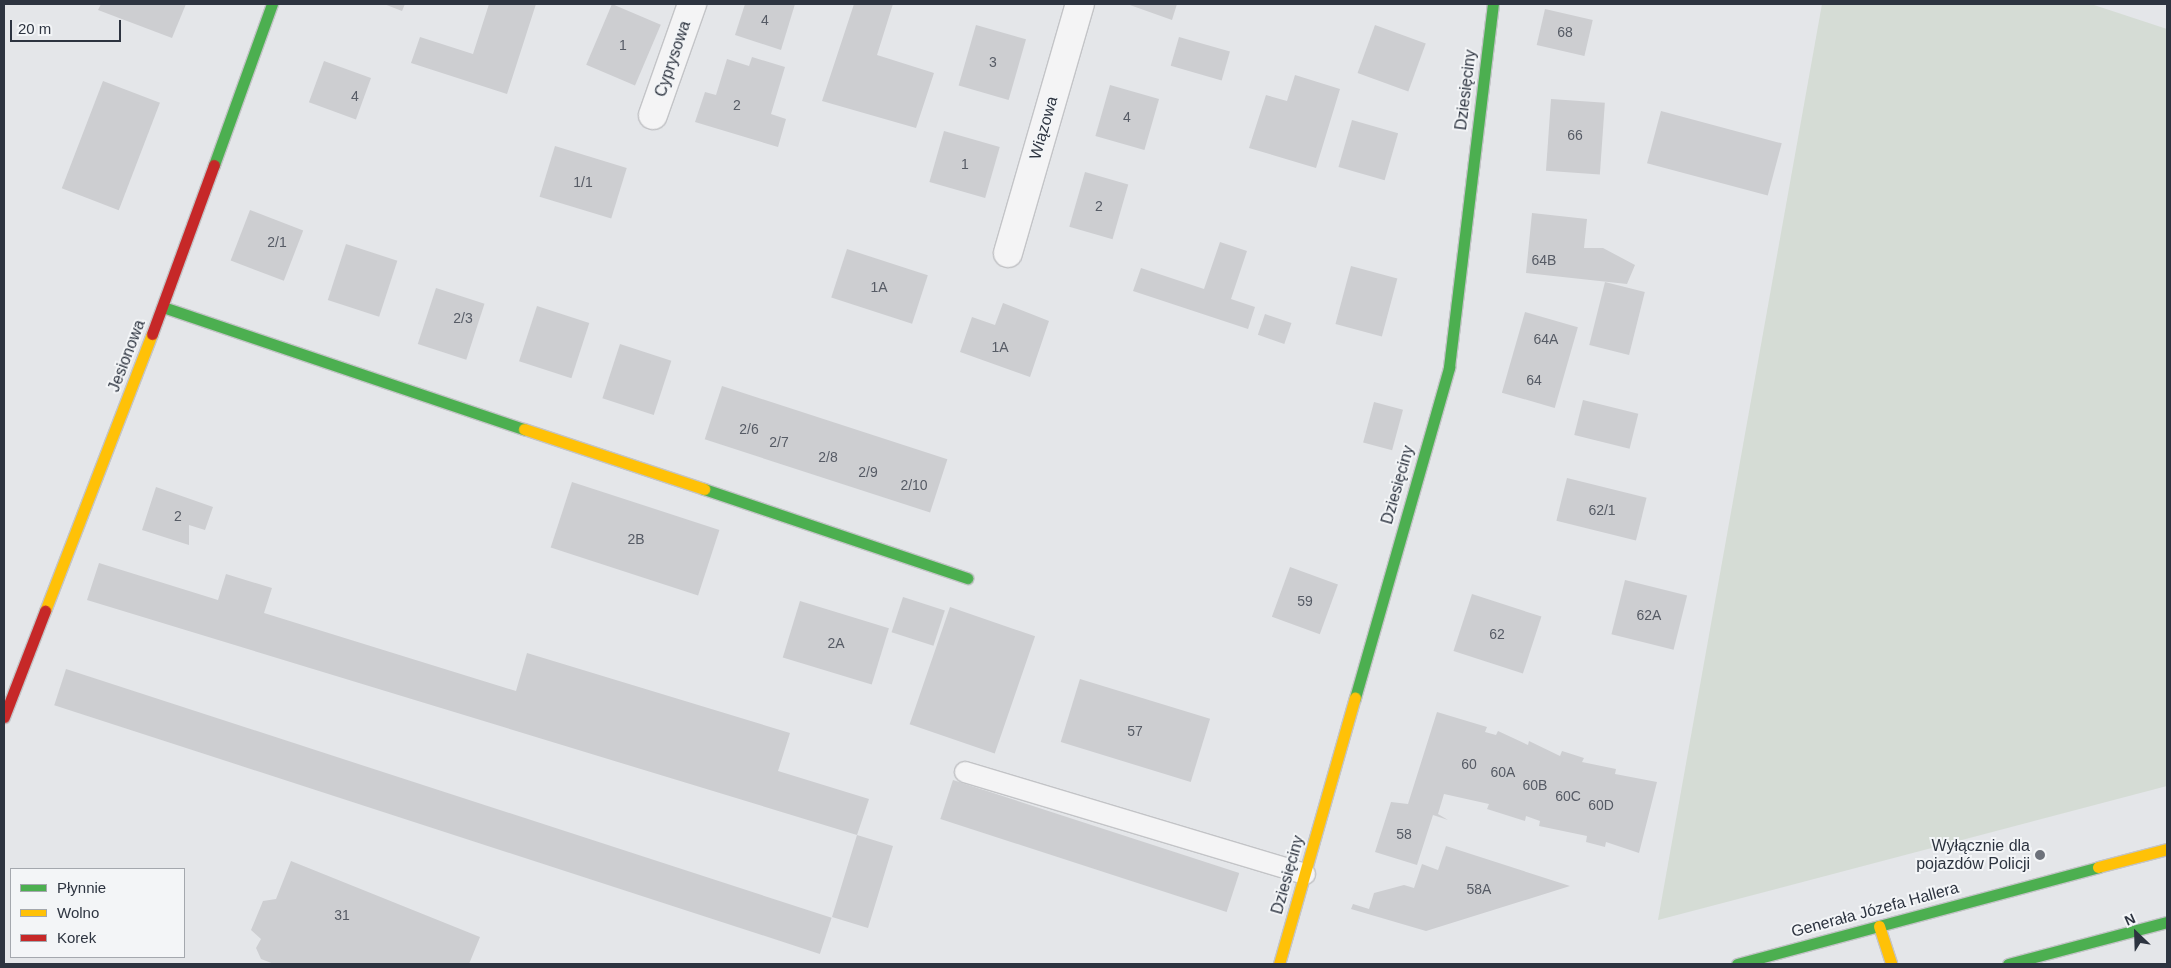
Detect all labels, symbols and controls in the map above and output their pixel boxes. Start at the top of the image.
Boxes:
scale bar [12,10,124,42]
house number: 4 [761,12,769,28]
street label: Cyprysowa [651,18,695,100]
text: 20 m [18,20,51,37]
house number: 68 [1557,24,1573,40]
house number: 1 [619,37,627,53]
street label: Dziesięciny [1452,49,1480,131]
house number: 3 [989,54,997,70]
house number: 4 [351,88,359,104]
street label: Wiązowa [1026,94,1062,162]
house number: 2 [733,97,741,113]
house number: 4 [1123,109,1131,125]
house number: 66 [1567,127,1583,143]
house number: 1 [961,156,969,172]
house number: 1/1 [573,174,593,190]
house number: 2 [1095,198,1103,214]
house number: 2/1 [267,234,287,250]
house number: 64B [1532,252,1556,268]
house number: 1A [870,279,888,295]
house number: 2/3 [453,310,473,326]
street label: Jesionowa [104,317,150,395]
house number: 64A [1534,331,1558,347]
house number: 1A [991,339,1009,355]
house number: 64 [1526,372,1542,388]
house number: 2/6 [739,421,759,437]
house number: 2/7 [769,434,789,450]
street label: Dziesięciny [1378,443,1418,527]
house number: 2/8 [818,449,838,465]
house number: 2/9 [858,464,878,480]
house number: 2/10 [900,477,928,493]
house number: 62/1 [1588,502,1616,518]
house number: 2 [174,508,182,524]
house number: 2B [627,531,645,547]
house number: 59 [1297,593,1313,609]
house number: 62A [1637,607,1661,623]
house number: 62 [1489,626,1505,642]
house number: 2A [827,635,845,651]
house number: 57 [1127,723,1143,739]
house number: 60 [1461,756,1477,772]
house number: 60A [1491,764,1515,780]
house number: 60B [1523,777,1547,793]
house number: 60C [1555,788,1581,804]
house number: 60D [1588,797,1614,813]
house number: 58 [1396,826,1412,842]
street label: Dziesięciny [1268,833,1308,917]
place label: Wyłącznie dla pojazdów Policji [1916,836,2030,874]
marker: Wyłącznie dla pojazdów Policji [2034,849,2046,861]
legend [10,868,185,958]
street label: Generała Józefa Hallera [1789,878,1961,942]
text: Płynnie [57,879,106,896]
house number: 58A [1467,881,1491,897]
text: Wolno [57,904,99,921]
house number: 31 [334,907,350,923]
north arrow [2111,908,2161,958]
text: N [2122,910,2138,929]
text: Korek [57,929,96,946]

